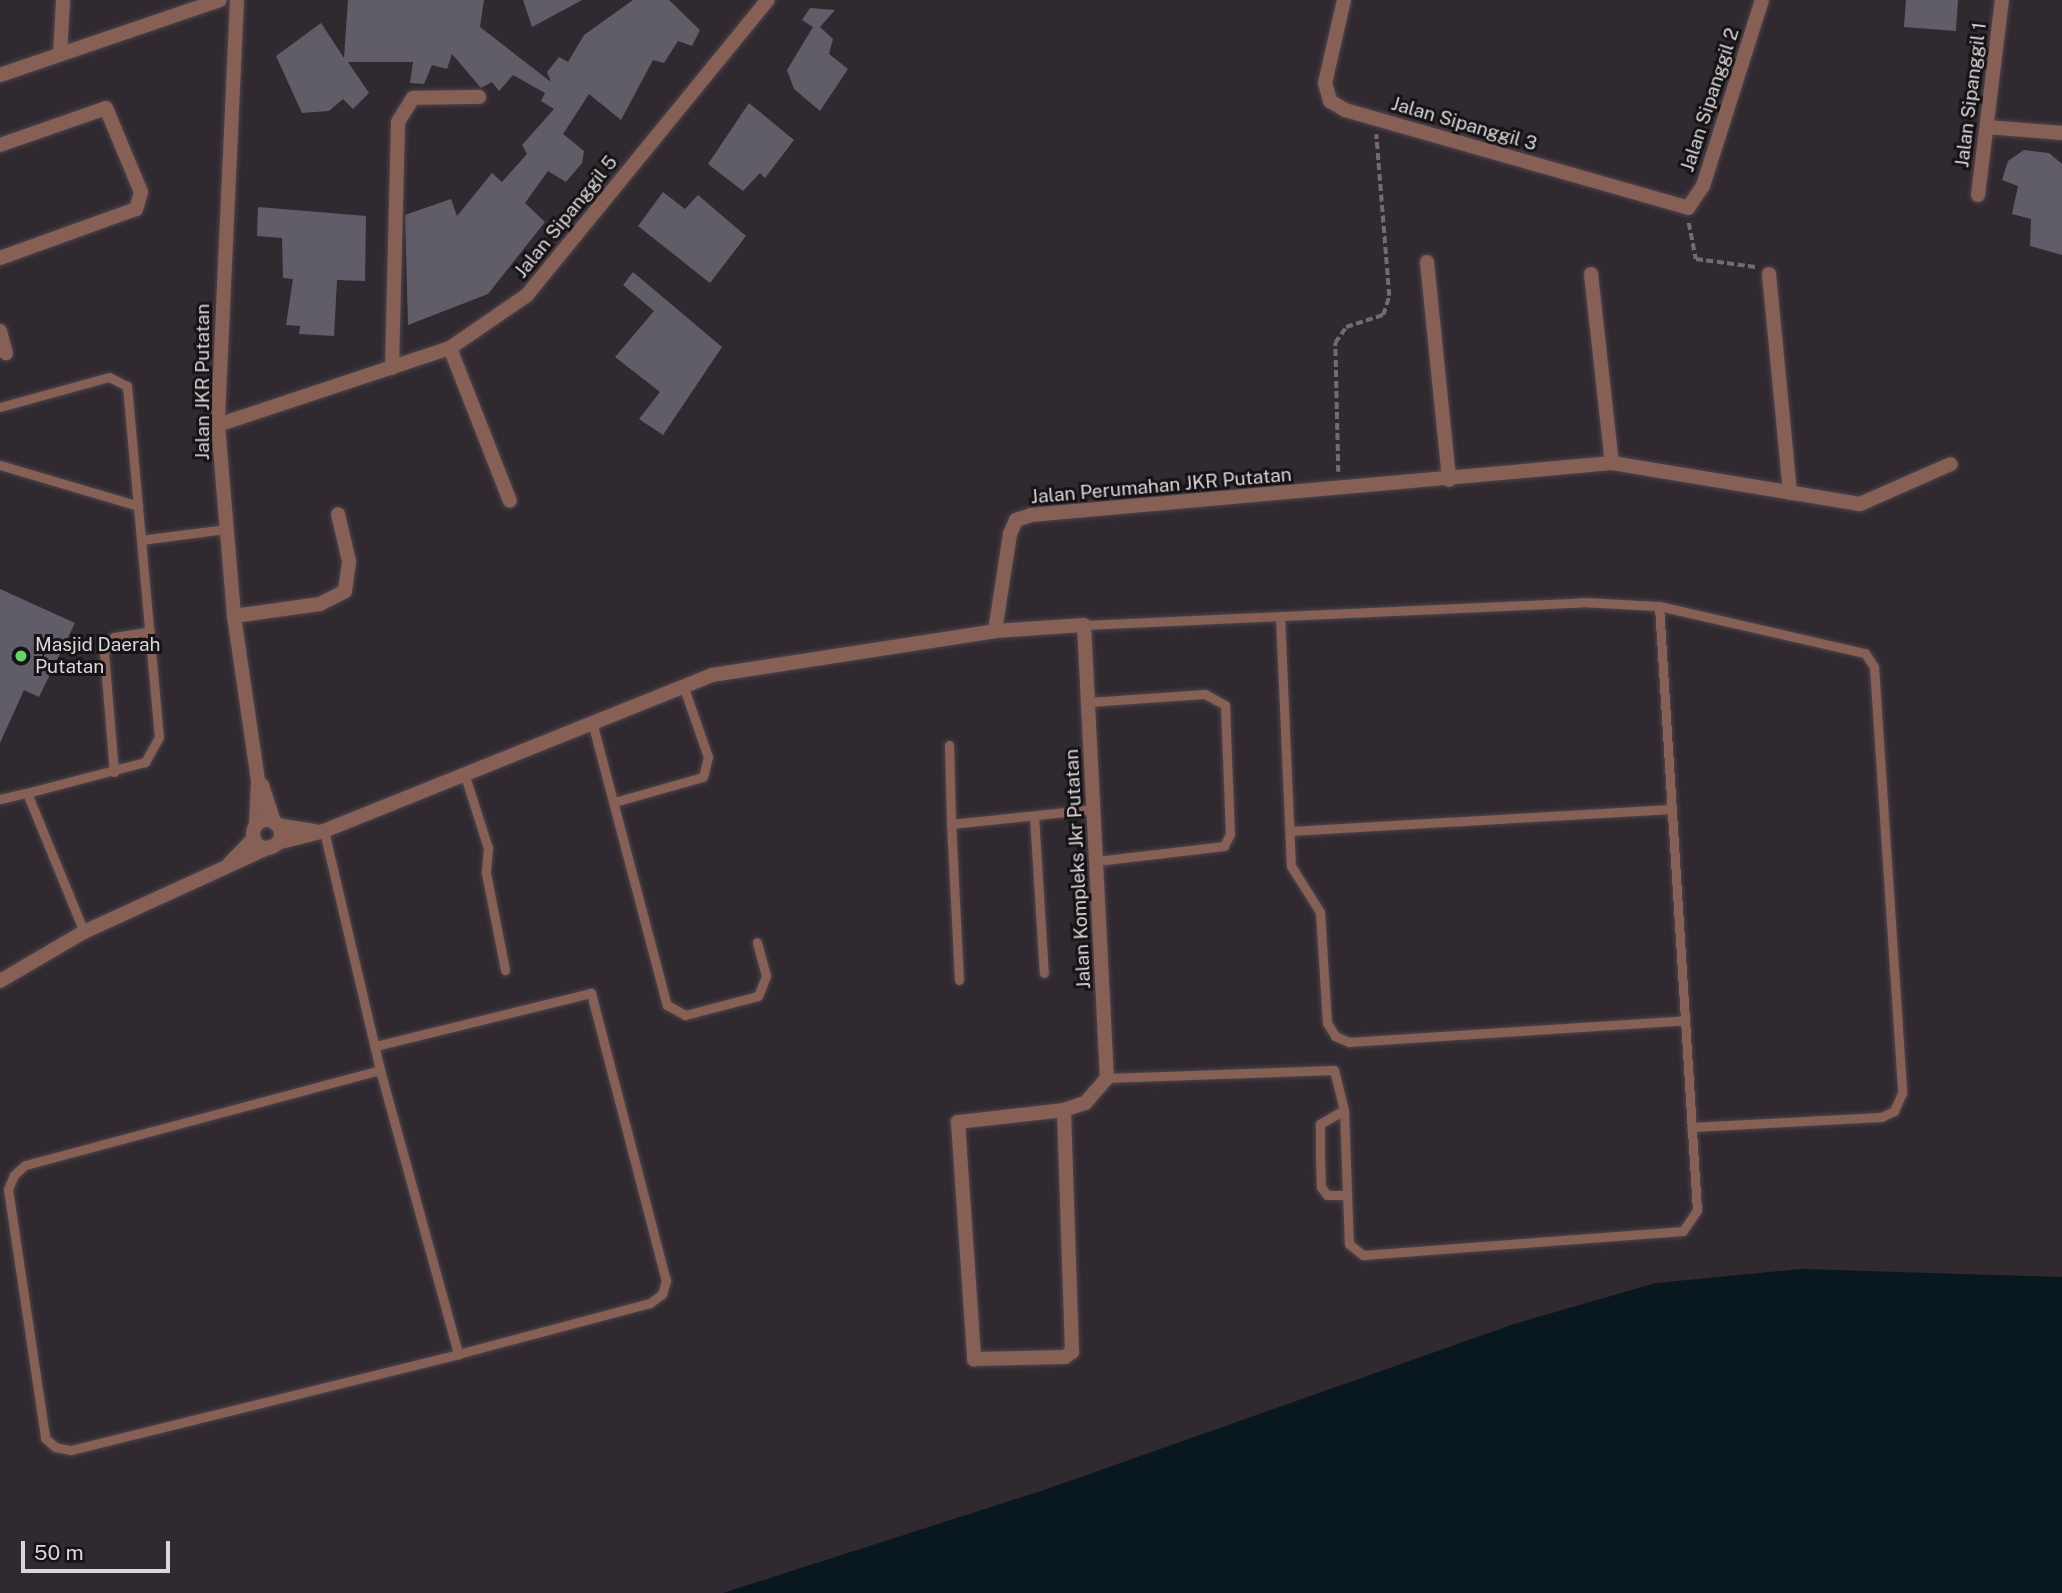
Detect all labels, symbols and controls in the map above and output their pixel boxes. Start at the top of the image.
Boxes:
street label: Jalan Sipanggil 1 [1951,21,1991,169]
street label: Jalan Sipanggil 2 [1676,25,1744,175]
street label: Jalan Sipanggil 3 [1389,92,1539,156]
street label: Jalan Sipanggil 5 [510,151,622,283]
street label: Jalan JKR Putatan [192,304,214,460]
street label: Jalan Perumahan JKR Putatan [1030,463,1292,509]
place label: Masjid Daerah Putatan [35,634,161,678]
marker: Masjid Daerah Putatan [13,648,29,664]
street label: Jalan Kompleks Jkr Putatan [1060,748,1096,990]
scale bar [24,1526,173,1570]
text: 50 m [34,1540,84,1565]

